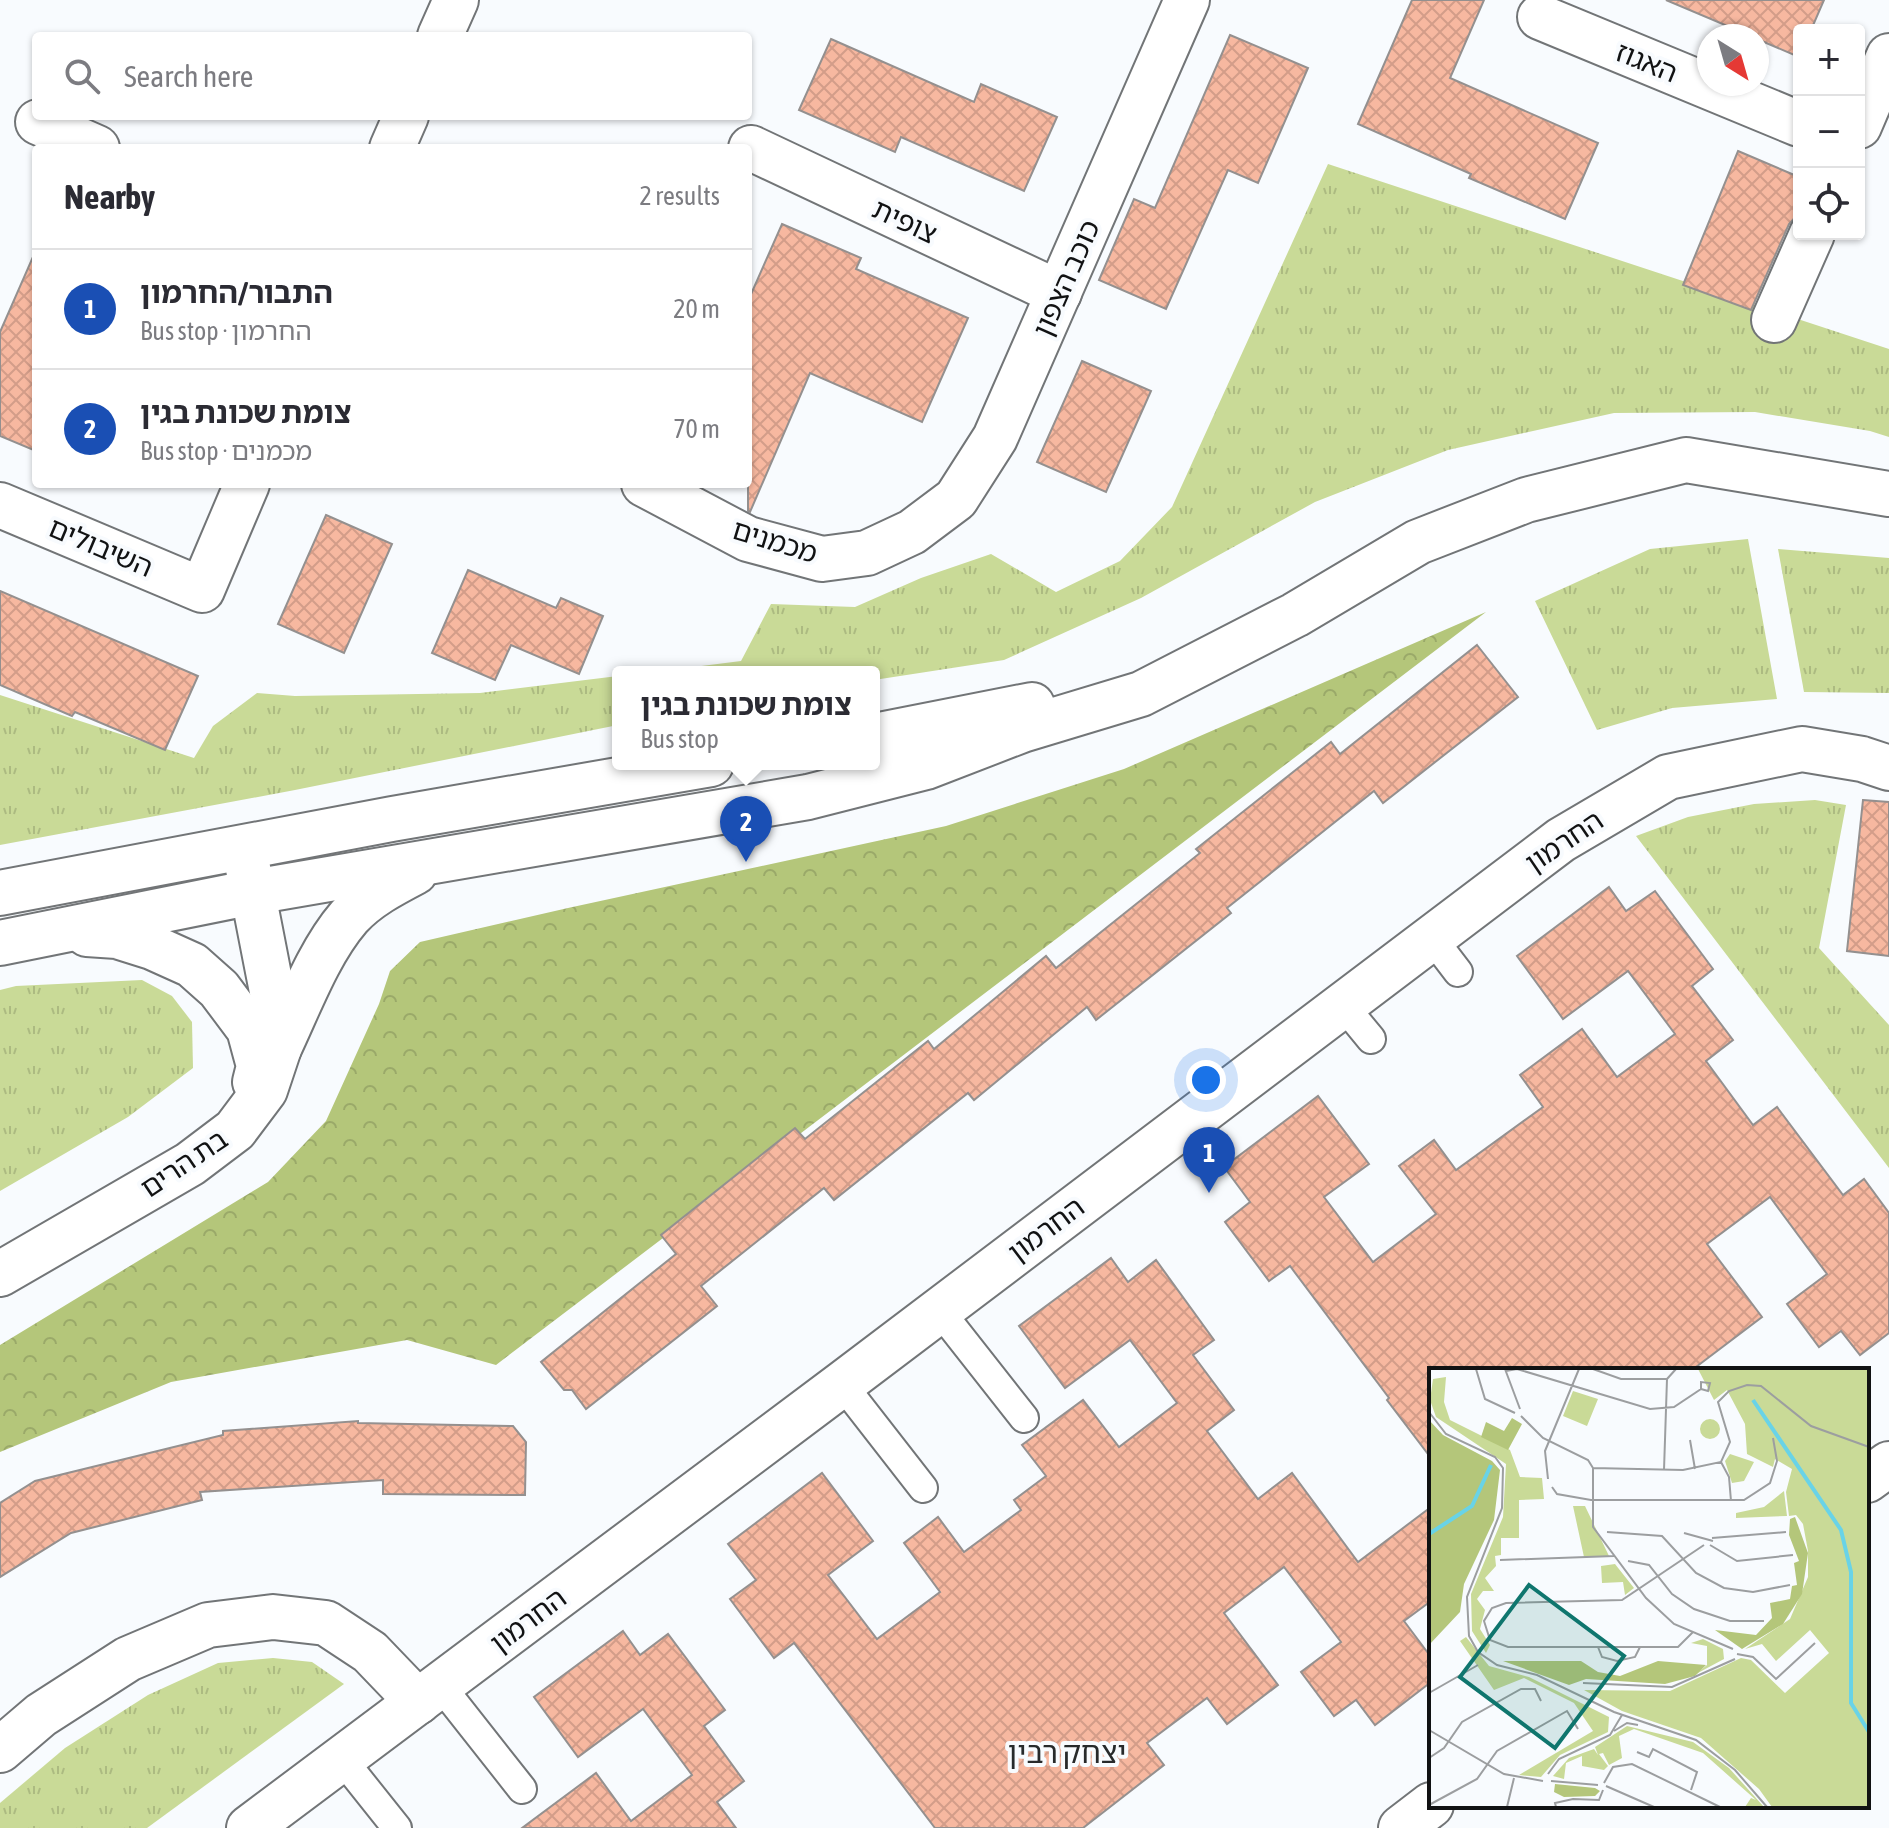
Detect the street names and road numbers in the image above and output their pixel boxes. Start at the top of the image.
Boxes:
street label: האגוז [1612,35,1682,89]
street label: צופית [868,192,942,250]
street label: כוכב הצפון [1026,215,1106,341]
street label: השיבולים [44,511,158,583]
street label: מכמנים [729,513,821,569]
street label: החרמון [1519,804,1609,878]
street label: בת הרים [135,1122,233,1204]
street label: החרמון [1002,1190,1090,1268]
street label: החרמון [484,1581,572,1659]

